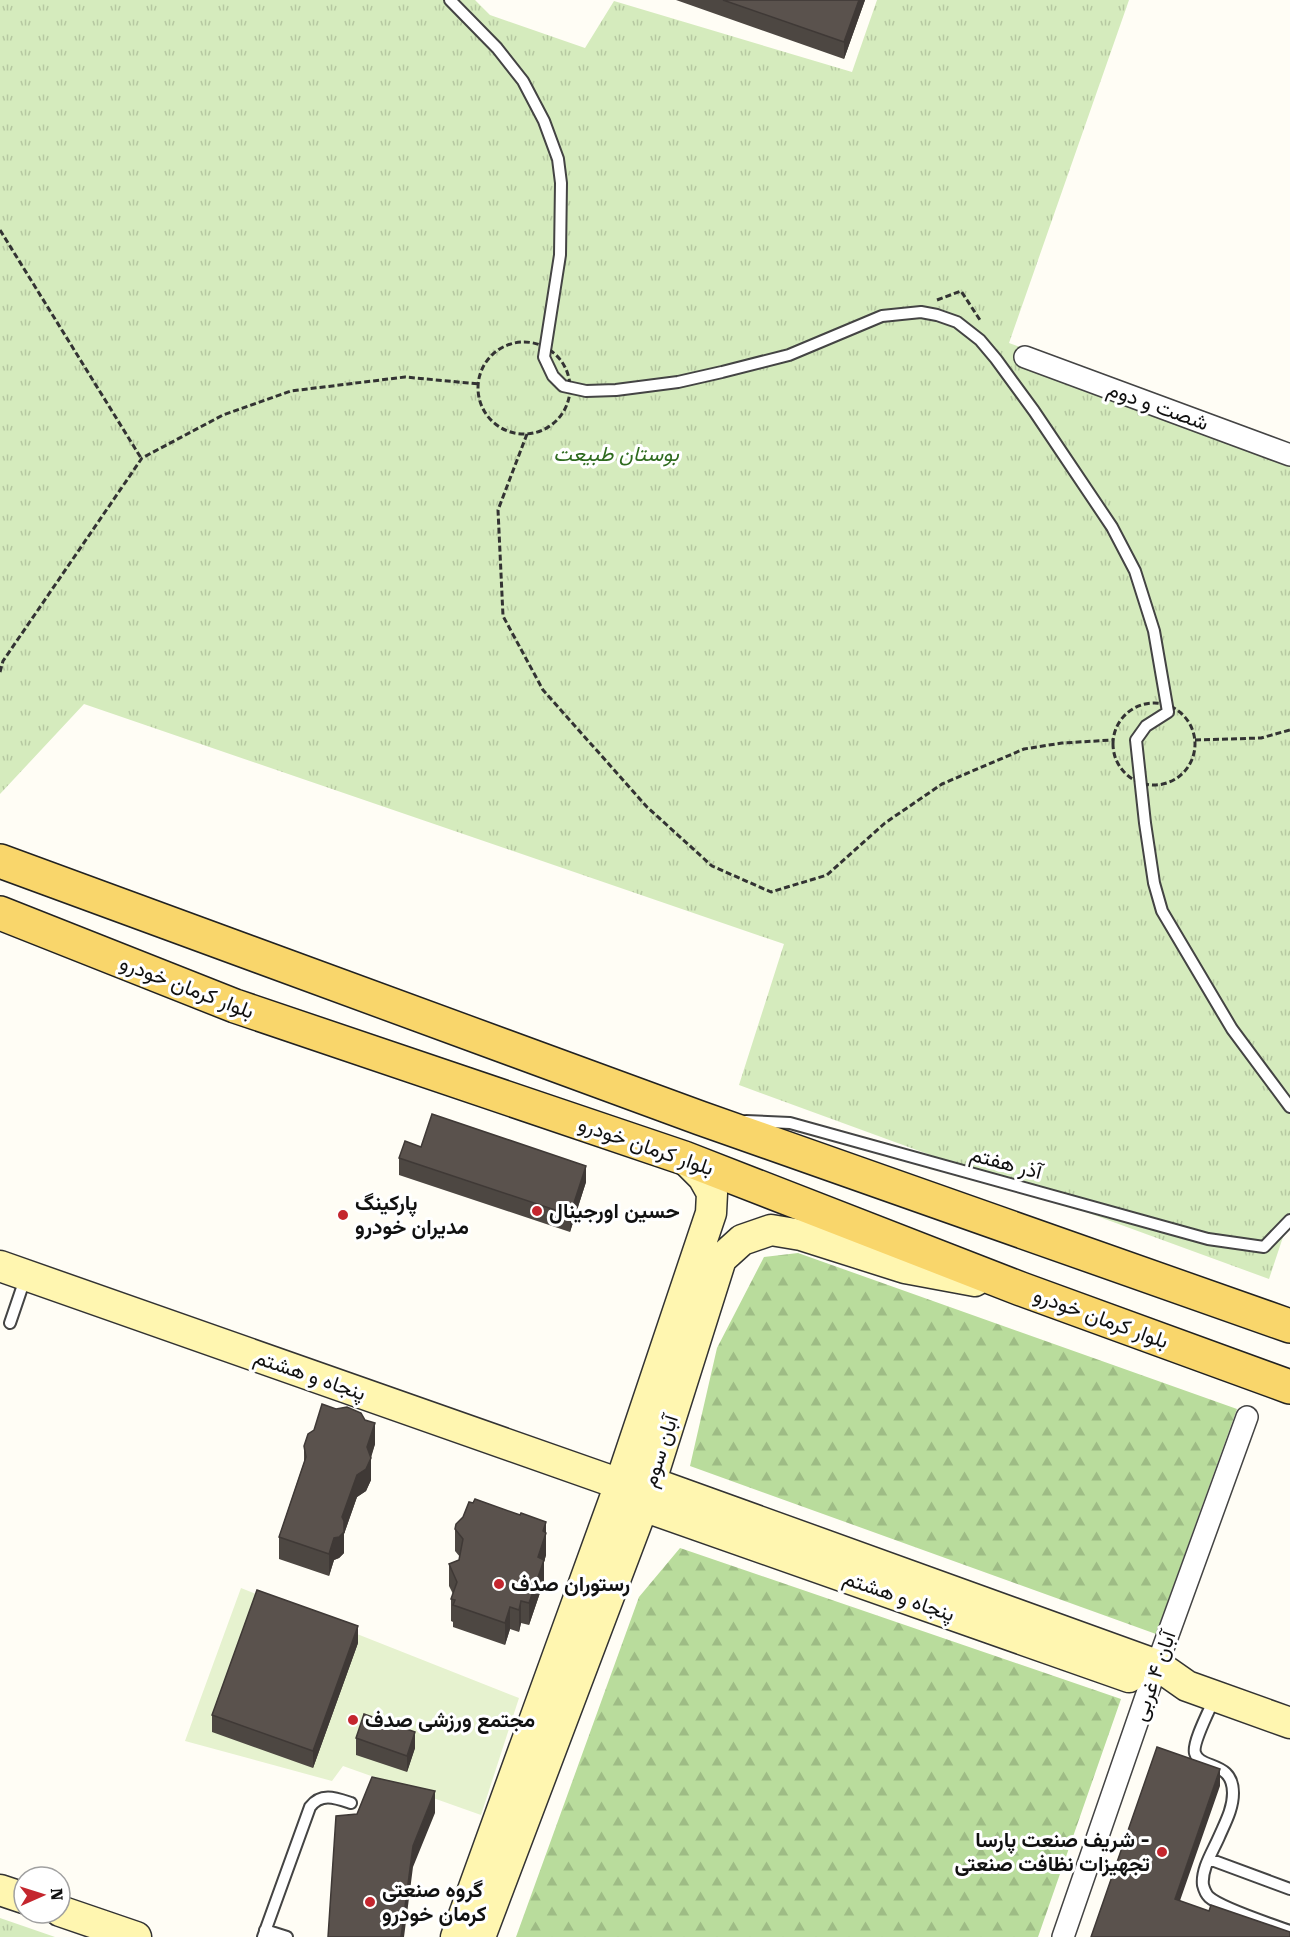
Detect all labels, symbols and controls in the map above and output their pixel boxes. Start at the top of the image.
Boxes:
street label: شصت و دوم [1103,377,1212,437]
park label: بوستان طبیعت [553,442,679,467]
street label: بلوار کرمان خودرو [116,950,257,1024]
street label: بلوار کرمان خودرو [575,1112,717,1181]
street label: آذر هفتم [967,1142,1047,1187]
place label: پارکینگ مدیران خودرو [355,1191,469,1240]
place label: حسین اورجینال [549,1199,680,1224]
marker: حسین اورجینال [530,1204,544,1218]
marker: پارکینگ مدیران خودرو [336,1208,350,1222]
street label: بلوار کرمان خودرو [1030,1283,1171,1354]
street label: پنجاه و هشتم [250,1345,369,1407]
street label: آبان سوم [637,1410,685,1491]
street label: پنجاه و هشتم [839,1566,958,1628]
place label: رستوران صدف [511,1572,630,1597]
marker: رستوران صدف [492,1577,506,1591]
street label: آبان ۴ غربی [1127,1626,1182,1725]
place label: مجتمع ورزشی صدف [365,1708,535,1734]
marker: مجتمع ورزشی صدف [346,1713,360,1727]
place label: شریف صنعت پارسا - تجهیزات نظافت صنعتی [955,1828,1150,1877]
marker: شریف صنعت پارسا - تجهیزات نظافت صنعتی [1155,1845,1169,1859]
north arrow [12,1865,72,1925]
place label: گروه صنعتی کرمان خودرو [382,1878,487,1927]
text: N [47,1888,66,1901]
marker: گروه صنعتی کرمان خودرو [363,1895,377,1909]

